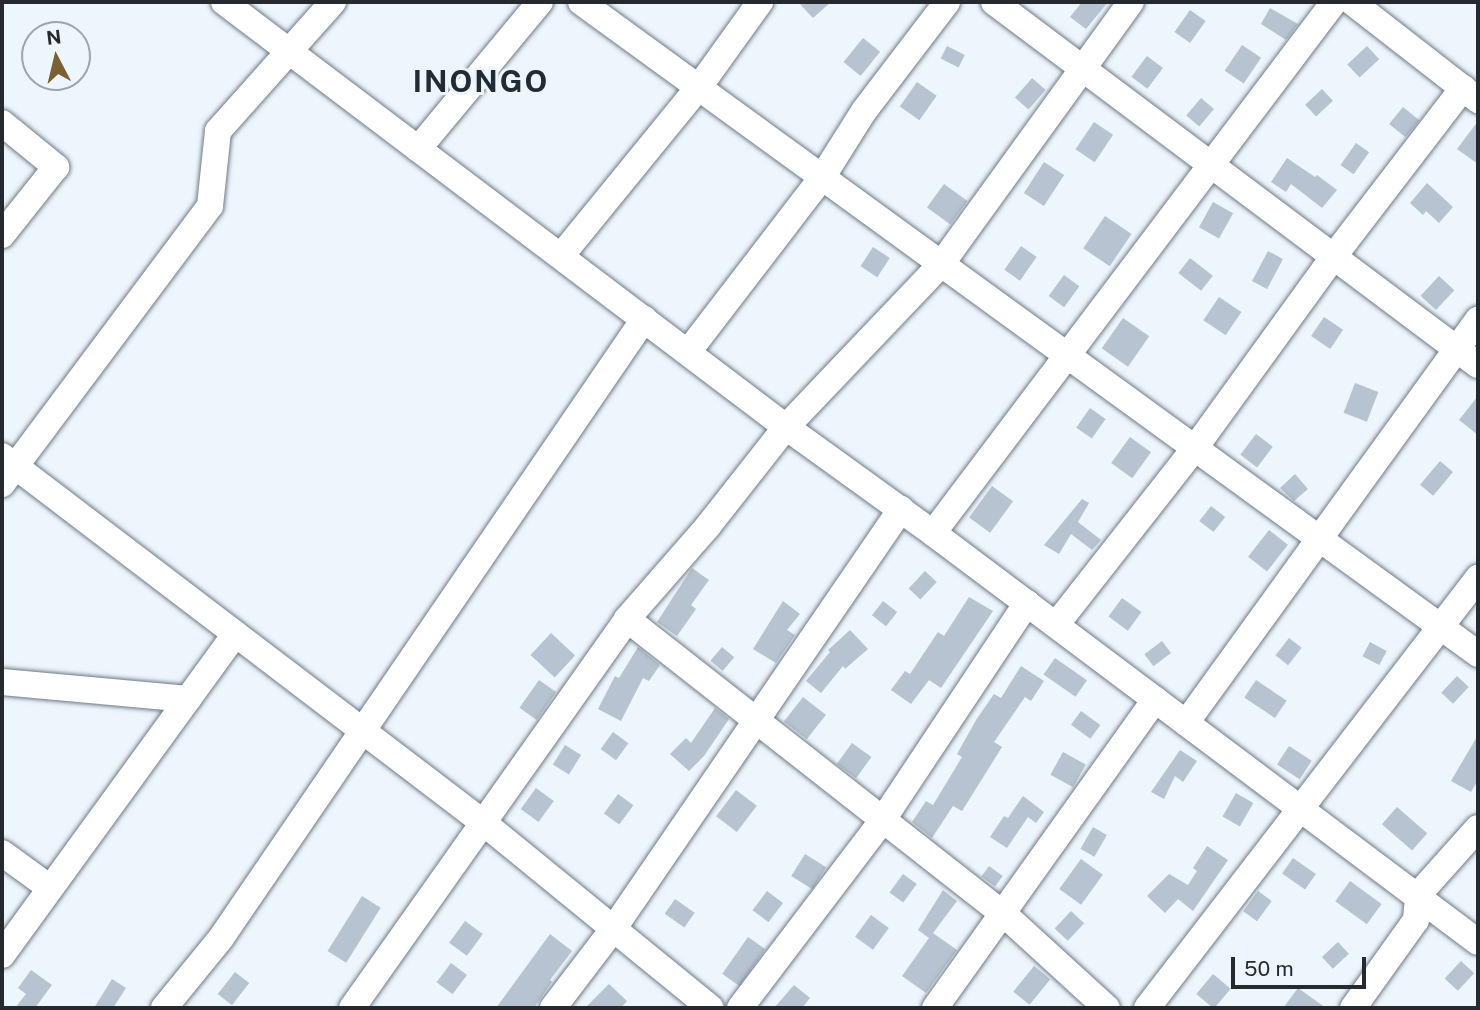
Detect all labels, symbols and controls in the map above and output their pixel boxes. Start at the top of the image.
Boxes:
north arrow [21,21,91,91]
text: N [45,25,62,49]
district label: INONGO [413,63,549,99]
scale bar [1235,944,1370,988]
text: 50 m [1244,956,1294,981]

